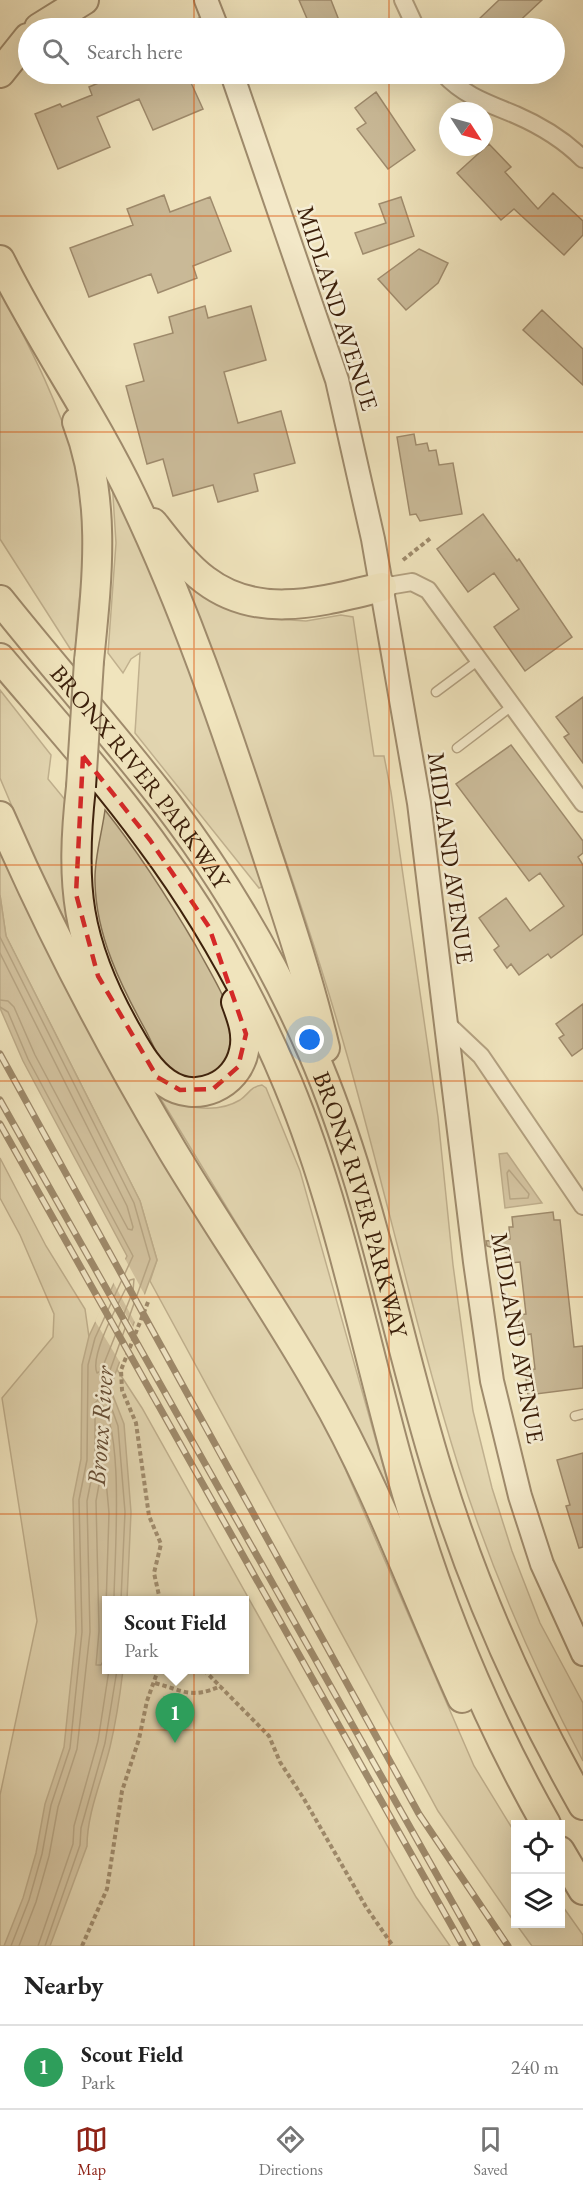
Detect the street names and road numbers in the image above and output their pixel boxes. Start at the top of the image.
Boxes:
street label: MIDLAND AVENUE [290,202,386,414]
street label: BRONX RIVER PARKWAY [44,658,238,895]
street label: MIDLAND AVENUE [421,750,481,966]
street label: BRONX RIVER PARKWAY [307,1067,416,1341]
street label: MIDLAND AVENUE [484,1230,552,1446]

